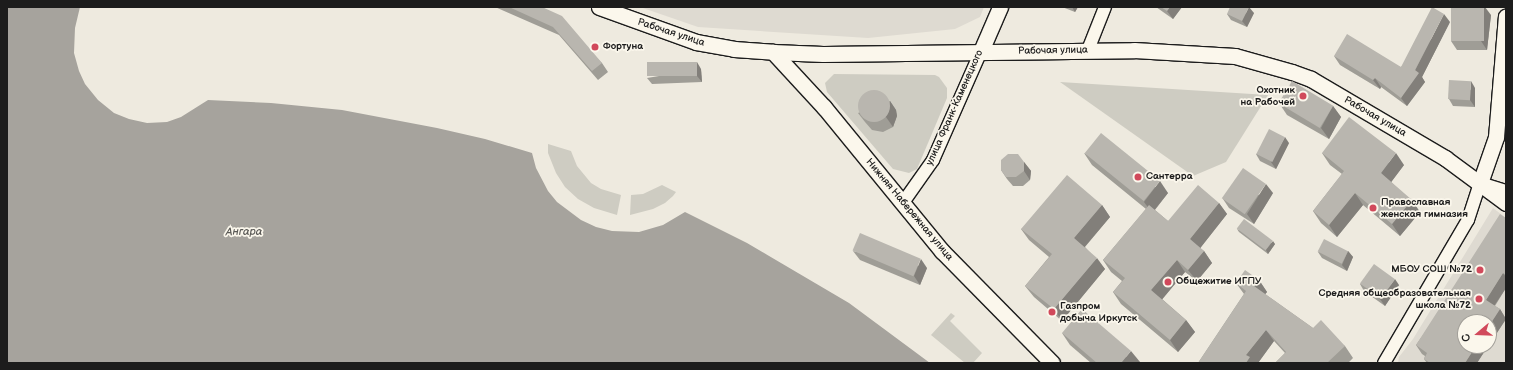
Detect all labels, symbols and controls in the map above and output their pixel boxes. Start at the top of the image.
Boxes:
street label: Рабочая улица [636,16,706,50]
place label: Фортуна [603,41,643,53]
marker: Фортуна [590,42,600,52]
street label: Рабочая улица [1018,44,1088,58]
street label: улица Франк-Каменецкого [924,48,986,168]
place label: Охотник на Рабочей [1240,84,1295,108]
marker: Охотник на Рабочей [1298,91,1308,101]
street label: Рабочая улица [1342,94,1408,140]
street label: Нижняя Набережная улица [863,157,955,263]
place label: Сантерра [1146,171,1192,183]
marker: Сантерра [1133,172,1143,182]
place label: Православная женская гимназия [1381,196,1468,220]
marker: Православная женская гимназия [1368,203,1378,213]
water label: Ангара [226,225,262,239]
place label: МБОУ СОШ №72 [1391,264,1472,276]
marker: МБОУ СОШ №72 [1475,265,1485,275]
place label: Общежитие ИГПУ [1176,276,1261,288]
marker: Общежитие ИГПУ [1163,277,1173,287]
place label: Средняя общеобразовательная школа №72 [1319,287,1471,310]
marker: Средняя общеобразовательная школа №72 [1474,294,1484,304]
place label: Газпром добыча Иркутск [1060,300,1137,324]
marker: Газпром добыча Иркутск [1047,307,1057,317]
north arrow [1457,314,1497,354]
text: С [1459,332,1474,343]

